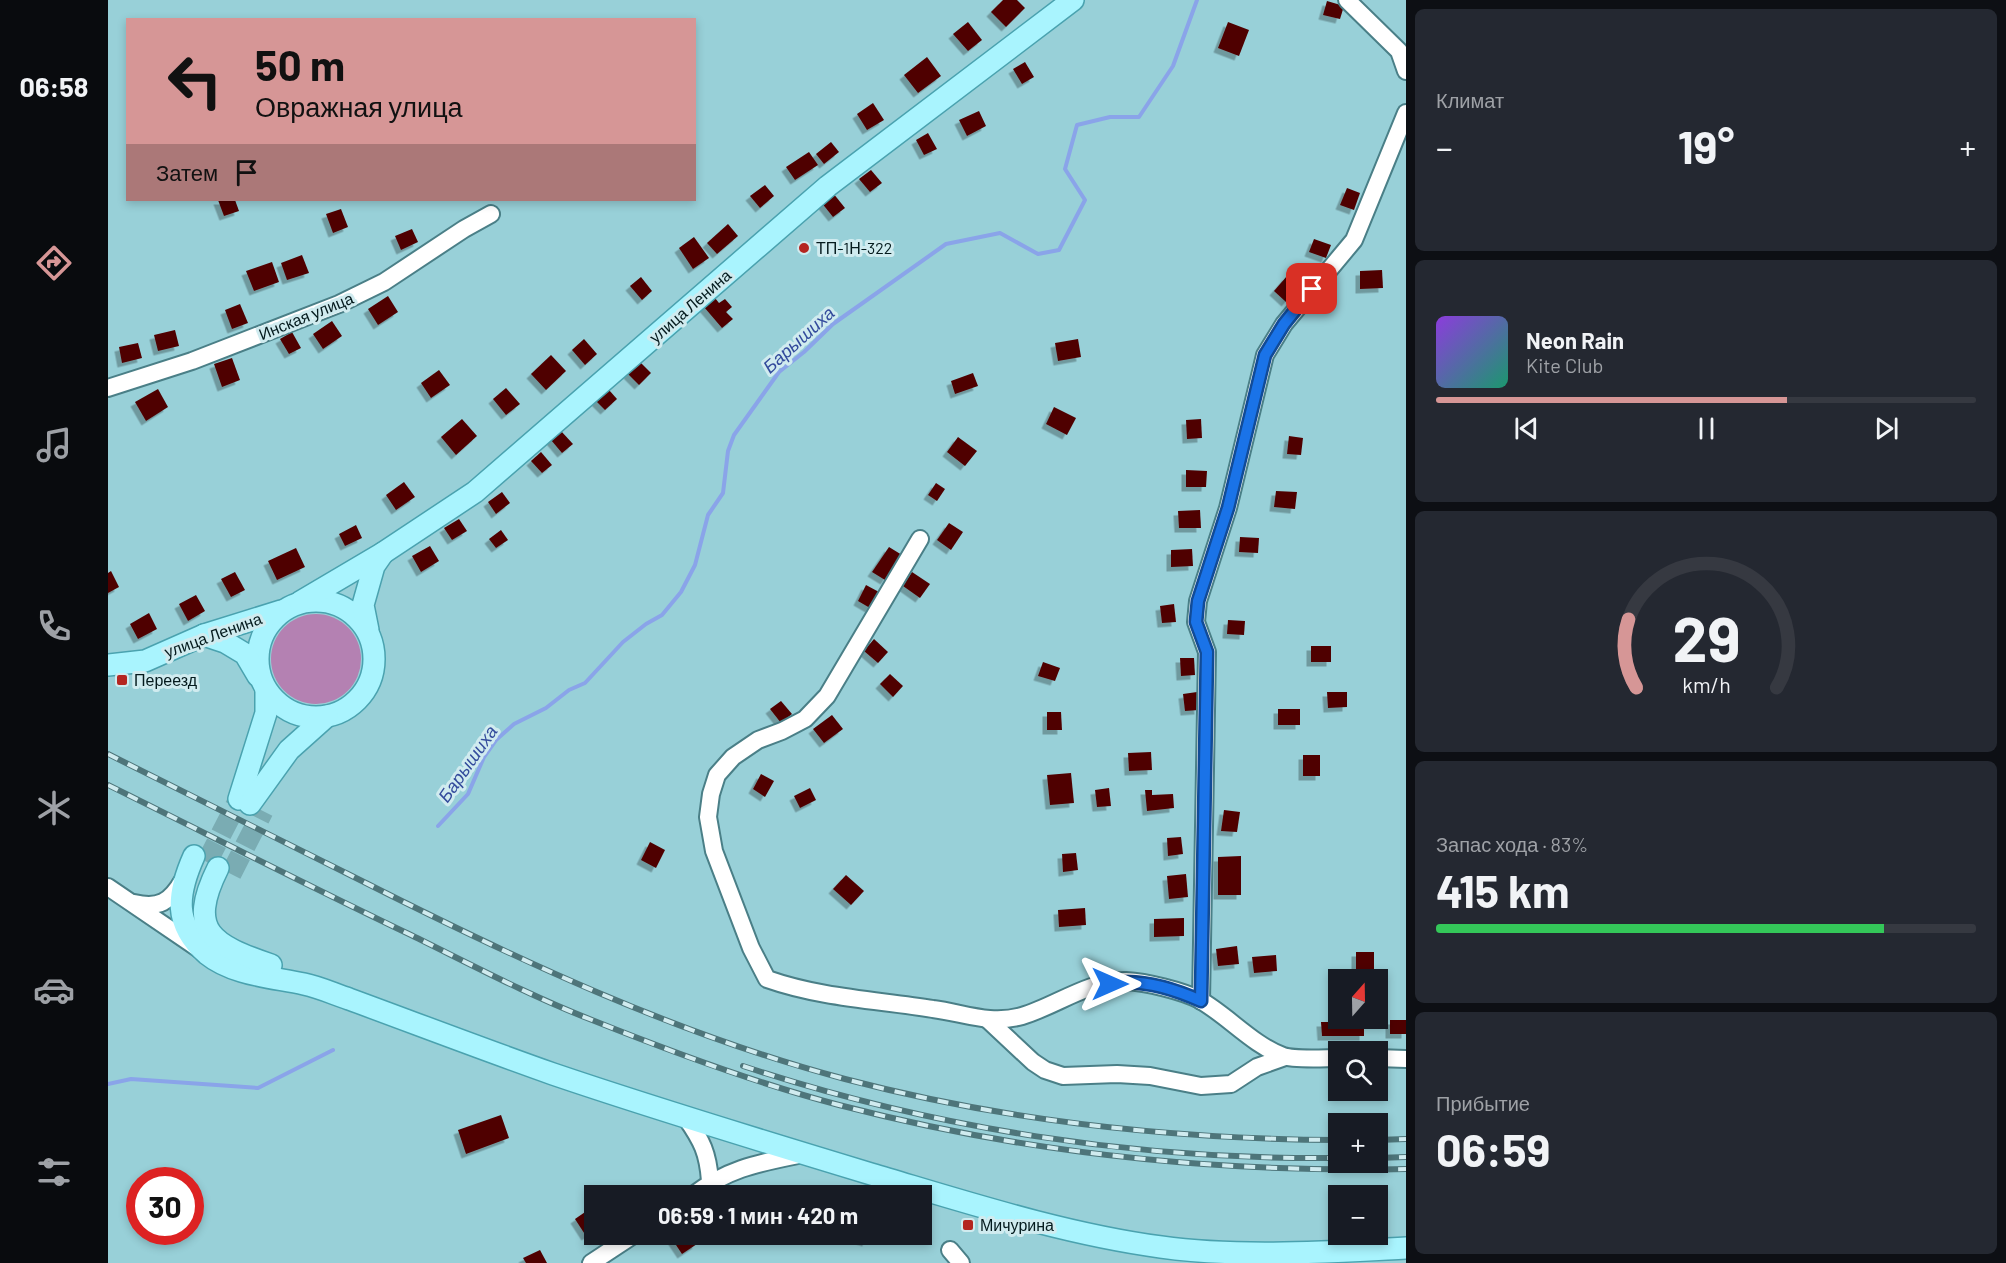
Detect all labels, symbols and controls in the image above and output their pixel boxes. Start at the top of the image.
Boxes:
text: 50 m [255,39,345,89]
icon: left [156,42,234,120]
text: 06:58 [20,70,88,102]
text: Климат [1436,88,1504,112]
text: Овражная улица [255,90,463,122]
text: 19° [1678,119,1734,173]
text: − [1436,127,1453,167]
text: + [1960,127,1976,167]
icon: arrive [230,156,263,189]
text: Затем [156,159,218,185]
place label: ТП-1Н-322 [816,238,892,257]
marker: ТП-1Н-322 [797,241,811,255]
icon: directions [33,242,75,284]
pin [1286,263,1337,314]
street label: улица Ленина [645,265,735,346]
icon: arrive [1295,272,1328,305]
street label: Инская улица [256,288,356,343]
water label: Барышиха [758,301,839,377]
text: Neon Rain [1526,327,1624,353]
text: Kite Club [1526,353,1603,377]
icon: previous [1510,412,1543,445]
icon: pause [1690,412,1723,445]
icon: next [1870,412,1903,445]
icon: music [33,424,75,466]
text: 29 [1672,601,1740,675]
icon: phone [33,605,75,647]
street label: улица Ленина [162,608,264,661]
place label: Переезд [134,670,198,689]
marker: Переезд [115,673,129,687]
text: km/h [1682,673,1730,698]
water label: Барышиха [433,721,502,806]
icon: climate [33,787,75,829]
text: Запас хода · 83% [1436,832,1588,856]
text: 415 km [1436,863,1570,917]
position arrow [1078,952,1142,1016]
icon: car [33,969,75,1011]
north arrow [1328,969,1388,1029]
map controls [1328,969,1388,1245]
button: search [1328,1041,1388,1101]
text: Прибытие [1436,1091,1530,1115]
button: + [1328,1113,1388,1173]
text: 06:59 [1436,1122,1550,1176]
icon: filters [33,1151,75,1193]
speed limit sign: 30 [126,1167,204,1245]
button: − [1328,1185,1388,1245]
text: 06:59 · 1 мин · 420 m [658,1202,858,1228]
place label: Мичурина [980,1215,1054,1234]
marker: Мичурина [961,1218,975,1232]

